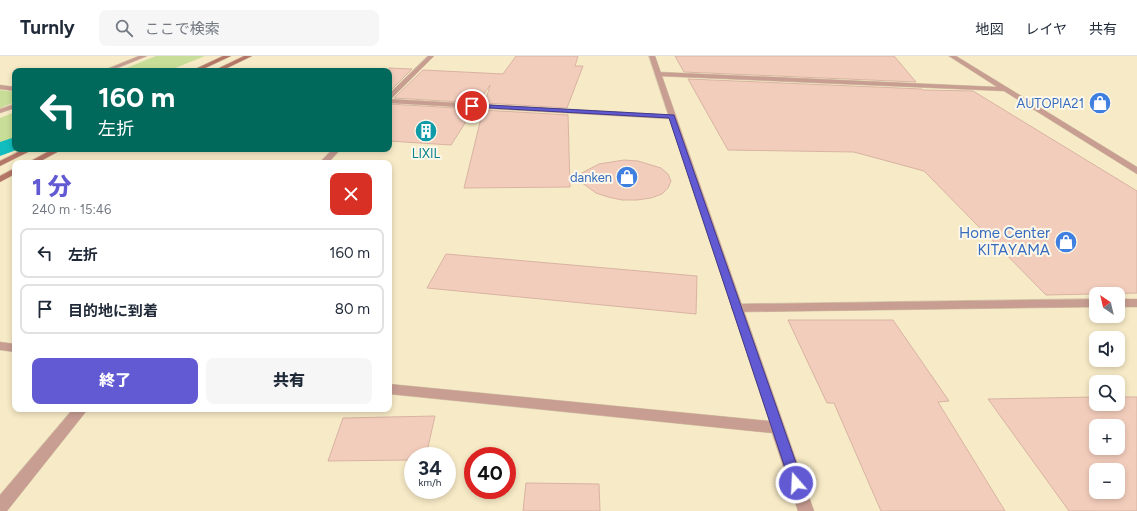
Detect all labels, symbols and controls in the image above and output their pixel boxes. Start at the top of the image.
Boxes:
search box [99,10,379,46]
text: Turnly [20,16,75,39]
icon: search [113,17,135,39]
text: ここで検索 [145,20,220,38]
text: 地図 [975,21,1003,38]
text: レイヤ [1025,21,1067,38]
text: 共有 [1089,21,1117,38]
text: 160 m [98,80,175,114]
icon: left [32,84,84,136]
pin [455,89,489,123]
shop icon: AUTOPIA21 [1087,90,1113,116]
icon: arrive [461,95,483,117]
place label: AUTOPIA21 [1016,96,1084,111]
text: 左折 [98,118,134,140]
building icon: LIXIL [413,118,439,144]
place label: LIXIL [412,146,441,161]
shop icon: danken [614,164,640,190]
place label: danken [570,170,612,185]
text: 1 分 [32,172,72,201]
button: close [330,173,372,215]
text: 240 m · 15:46 [32,202,111,217]
place label: Home Center KITAYAMA [959,224,1050,259]
shop icon: Home Center KITAYAMA [1053,229,1079,255]
icon: left [34,242,56,264]
text: 160 m [329,244,370,262]
text: 左折 [68,246,98,264]
north arrow [1089,287,1125,323]
map controls [1089,287,1125,499]
icon: arrive [34,298,56,320]
text: 80 m [335,300,370,318]
text: 目的地に到着 [68,302,158,320]
button: sound [1089,331,1125,367]
button: 終了 [32,358,198,404]
button: 共有 [206,358,372,404]
button: search [1089,375,1125,411]
button: + [1089,419,1125,455]
speed limit sign: 40 [464,447,516,499]
text: 34 [418,456,442,480]
position arrow [775,462,817,504]
button: − [1089,463,1125,499]
text: km/h [419,476,441,489]

